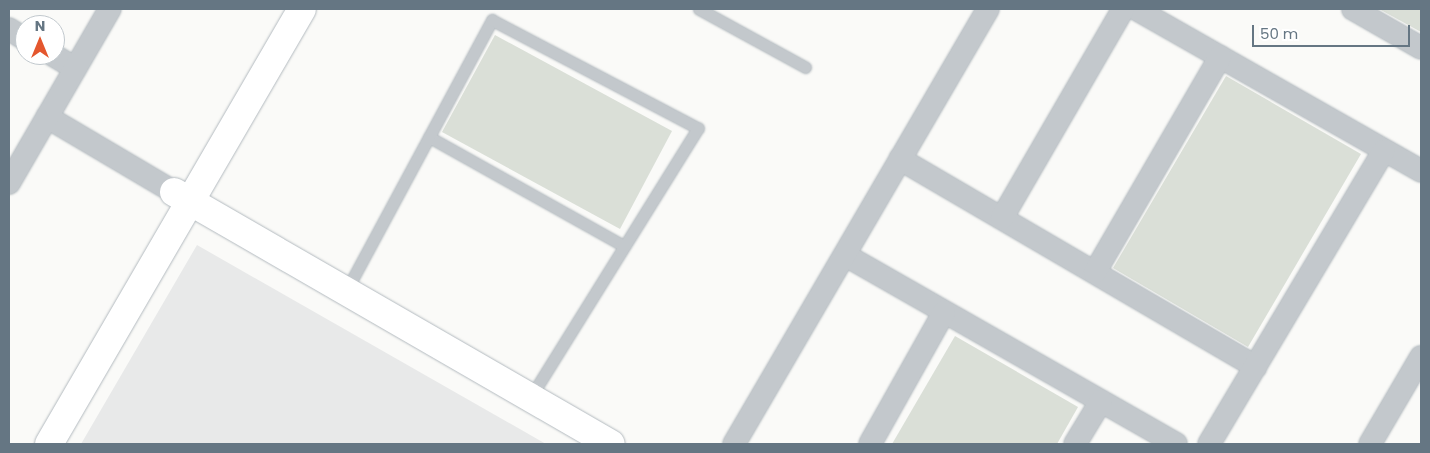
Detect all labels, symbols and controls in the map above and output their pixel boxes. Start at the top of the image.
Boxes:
north arrow [15,15,65,65]
scale bar [1255,15,1412,47]
text: N [35,16,45,36]
text: 50 m [1260,23,1298,44]

